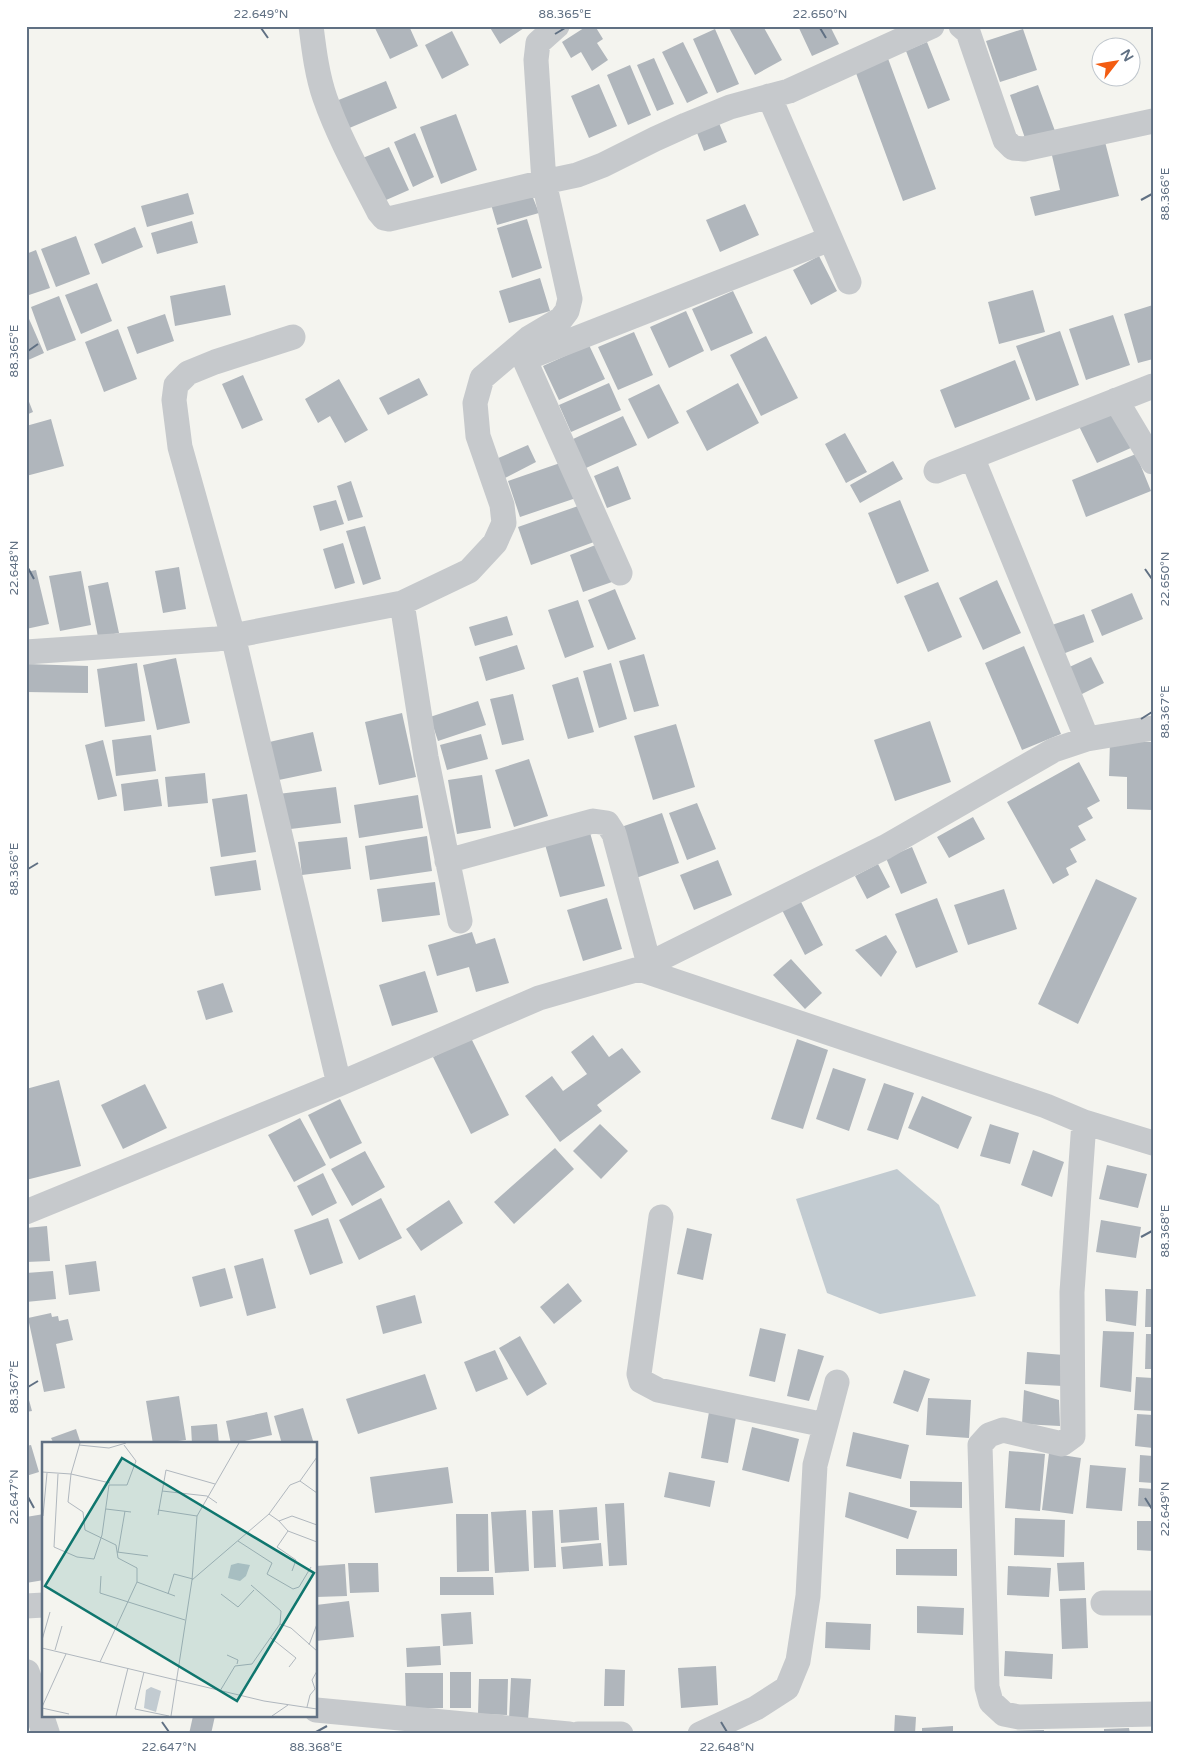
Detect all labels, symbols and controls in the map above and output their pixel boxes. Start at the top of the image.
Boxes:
text: 22.649°N [234,7,288,21]
text: 88.365°E [539,7,592,21]
text: 22.650°N [793,7,847,21]
north arrow [1092,38,1142,88]
text: N [1117,46,1137,65]
text: 88.366°E [1158,167,1172,220]
text: 88.365°E [7,324,21,377]
text: 22.648°N [7,541,21,595]
text: 22.650°N [1158,552,1172,606]
text: 88.367°E [1158,685,1172,739]
text: 88.366°E [7,842,21,895]
text: 88.368°E [1158,1204,1172,1258]
text: 88.367°E [7,1360,21,1414]
inset map [42,1442,318,1718]
text: 22.647°N [7,1469,21,1525]
text: 22.649°N [1158,1482,1172,1536]
text: 22.647°N [141,1740,197,1754]
text: 88.368°E [290,1740,343,1754]
text: 22.648°N [700,1740,754,1754]

